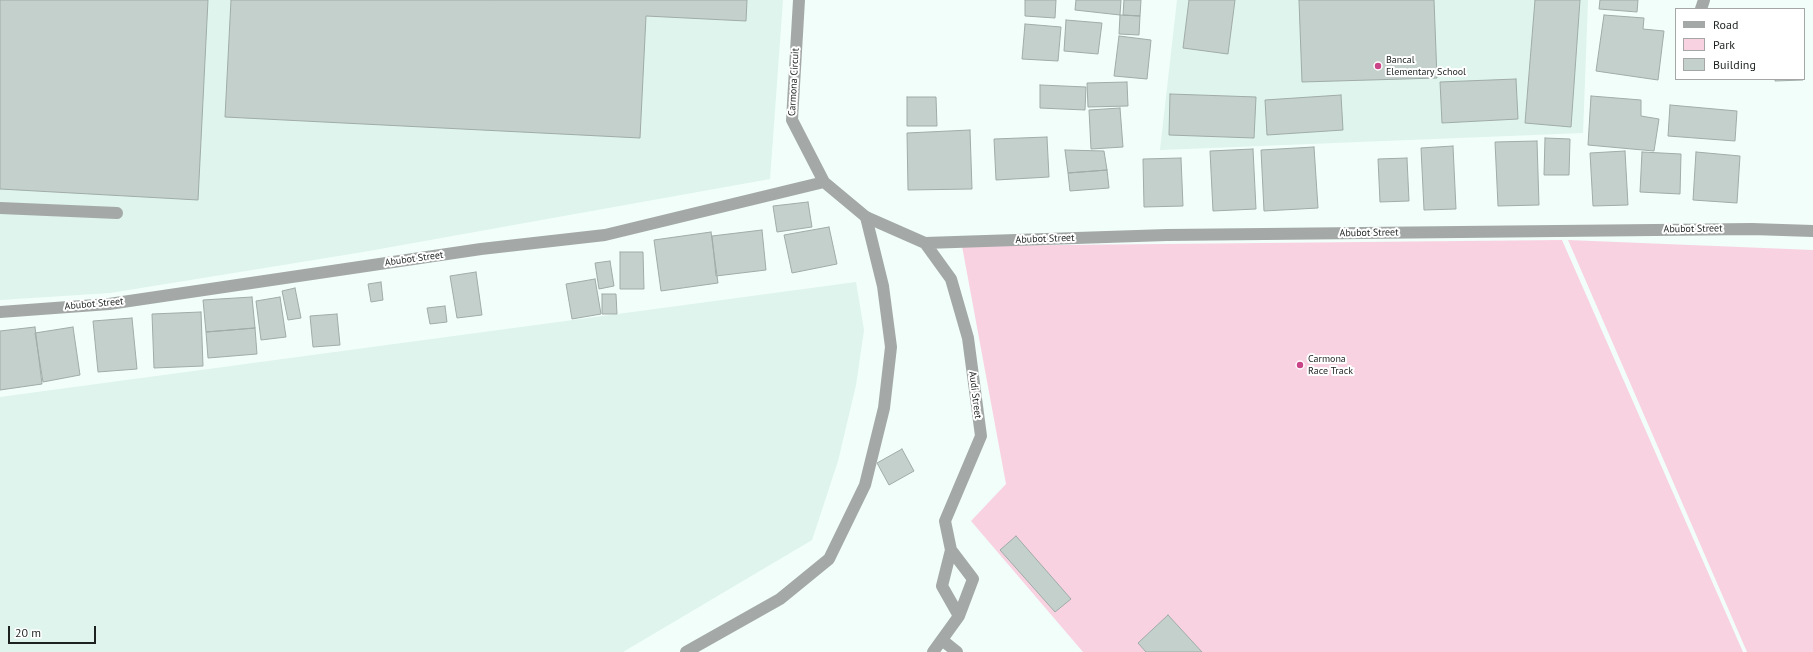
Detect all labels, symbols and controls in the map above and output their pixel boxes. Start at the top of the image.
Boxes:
legend [1675,8,1805,80]
text: Road [1713,17,1738,32]
text: Park [1713,37,1735,52]
street label: Carmona Circuit [786,48,802,116]
place label: Bancal Elementary School [1386,54,1466,78]
text: Building [1713,57,1756,72]
marker: Bancal Elementary School [1373,61,1383,71]
street label: Abubot Street [1663,222,1723,236]
street label: Abubot Street [1339,226,1399,240]
street label: Abubot Street [1015,232,1075,246]
street label: Abubot Street [384,249,444,269]
street label: Abubot Street [64,295,124,313]
place label: Carmona Race Track [1308,353,1353,376]
marker: Carmona Race Track [1295,360,1305,370]
street label: Audi Street [966,371,984,419]
scale bar [10,618,98,644]
text: 20 m [15,625,41,640]

